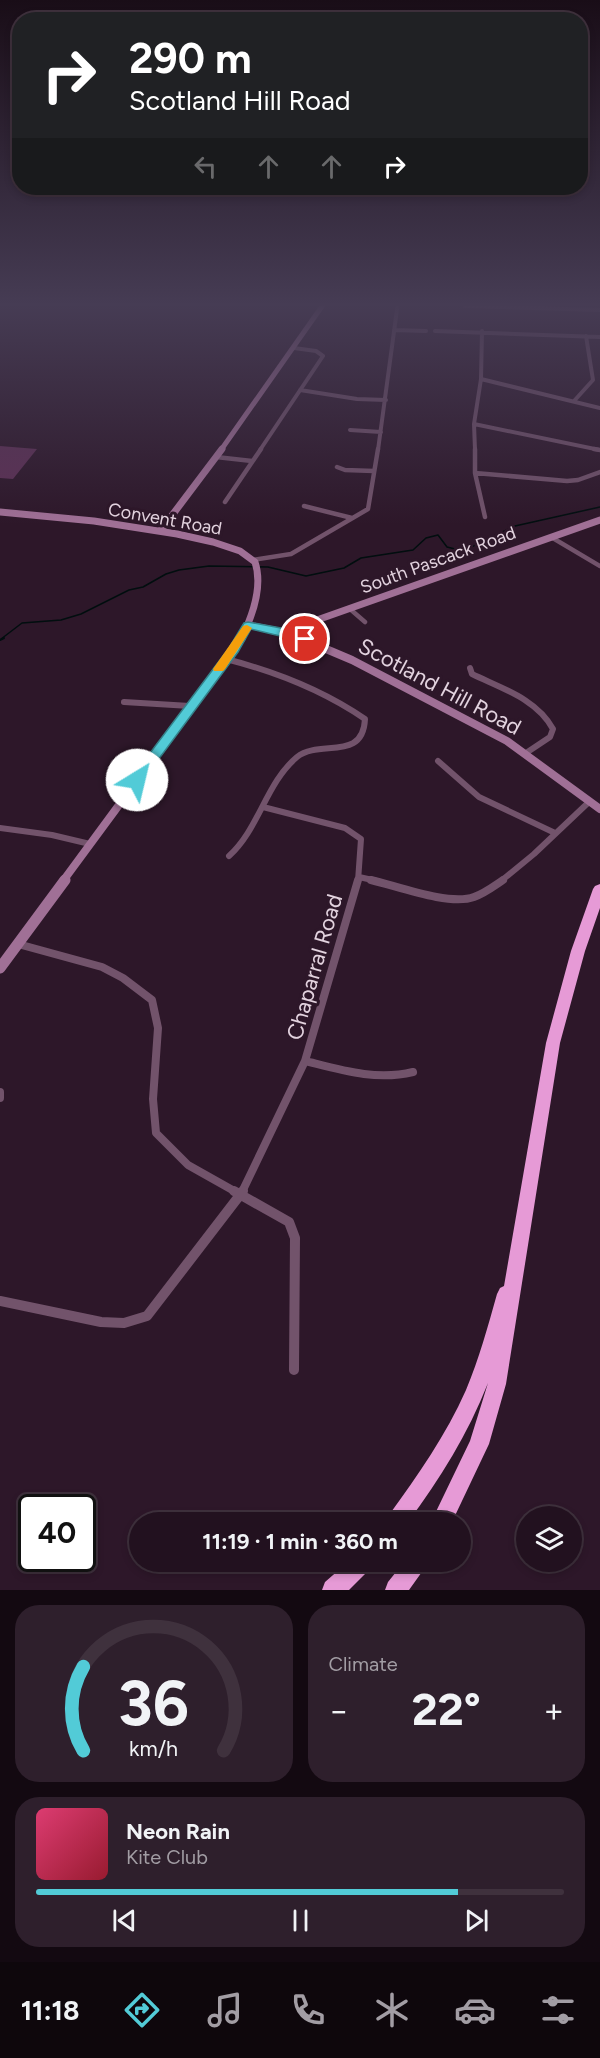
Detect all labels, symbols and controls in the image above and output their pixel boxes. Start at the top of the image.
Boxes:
text: 290 m [129,33,252,84]
icon: right [30,36,108,114]
text: Scotland Hill Road [129,84,351,117]
icon: left [189,150,222,183]
icon: ahead [252,150,285,183]
icon: ahead [315,150,348,183]
icon: right [378,150,411,183]
street label: Convent Road [106,498,224,540]
street label: South Pascack Road [357,522,519,598]
pin [279,613,330,664]
icon: arrive [288,622,321,655]
street label: Scotland Hill Road [354,632,526,741]
position arrow [105,748,169,812]
street label: Chaparral Road [281,891,348,1043]
speed limit sign: 40 [18,1494,96,1572]
map controls [516,1506,582,1572]
button: layers [516,1506,582,1572]
text: 11:19 · 1 min · 360 m [202,1528,398,1555]
text: Climate [329,1652,398,1676]
text: 36 [118,1666,189,1741]
text: 22° [412,1682,481,1736]
text: − [329,1691,349,1730]
text: + [543,1691,564,1730]
text: km/h [129,1736,178,1761]
text: Neon Rain [126,1818,230,1845]
text: Kite Club [126,1845,208,1869]
icon: previous [108,1904,141,1937]
icon: pause [284,1904,317,1937]
icon: next [460,1904,493,1937]
icon: directions [121,1989,163,2031]
icon: music [204,1989,246,2031]
icon: phone [287,1989,329,2031]
icon: climate [371,1989,413,2031]
icon: car [454,1989,496,2031]
icon: filters [537,1989,579,2031]
text: 11:18 [21,1994,79,2027]

